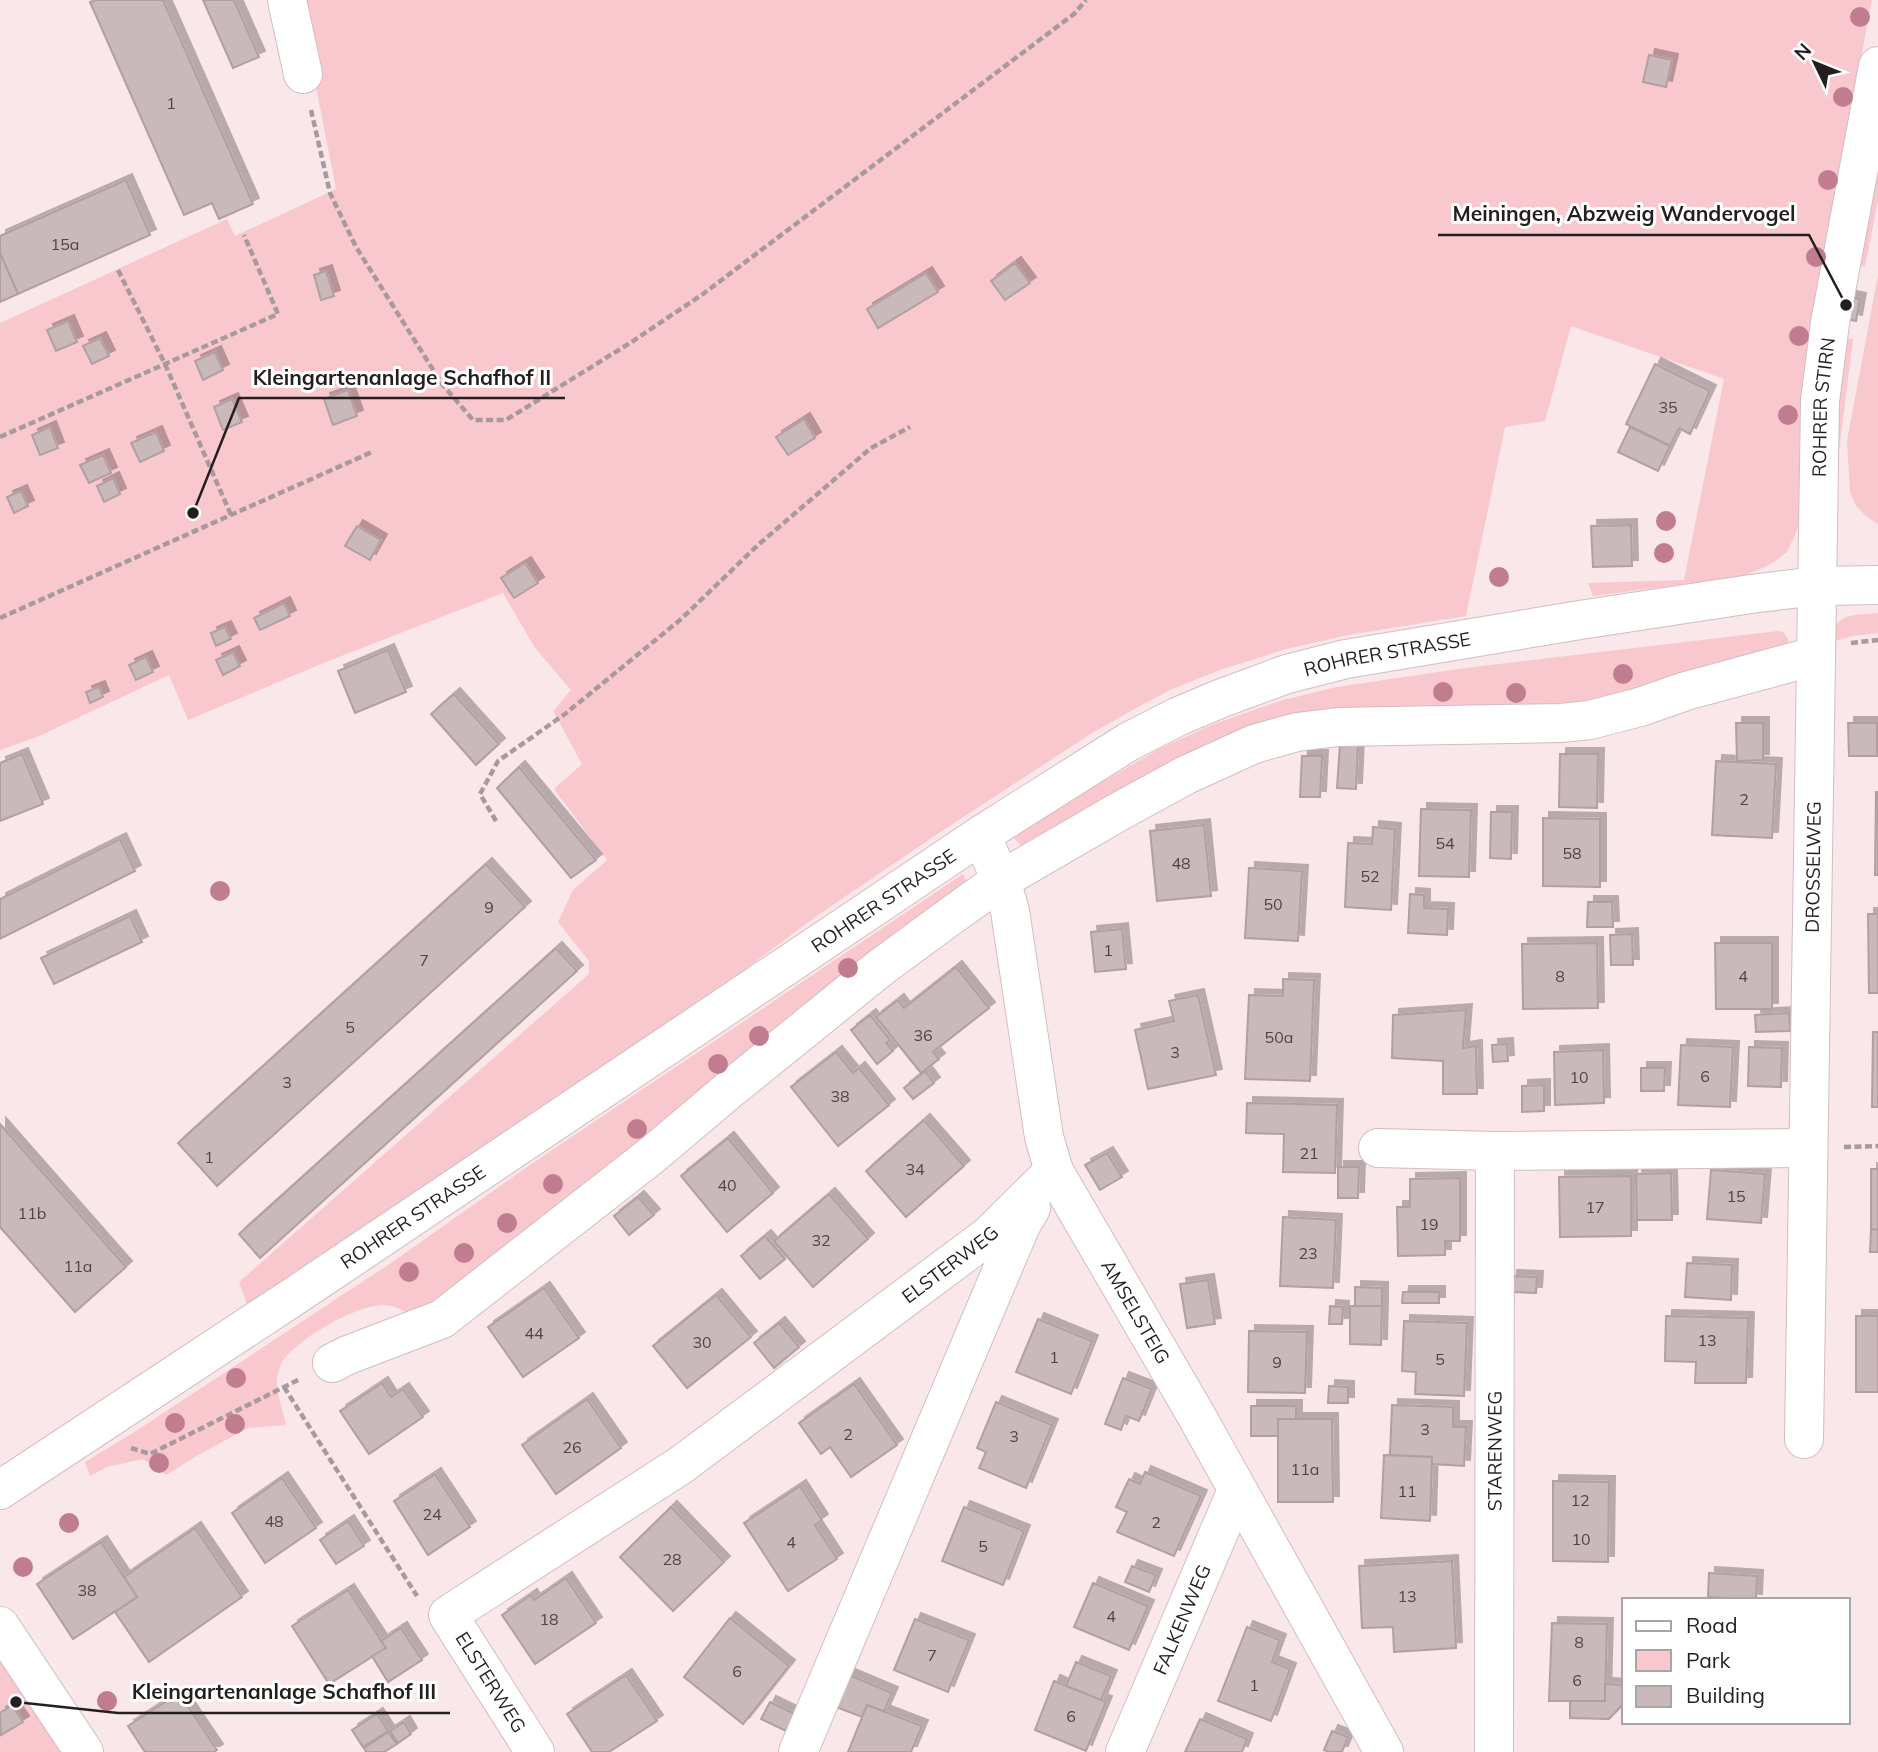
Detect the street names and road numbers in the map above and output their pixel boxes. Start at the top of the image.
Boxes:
street label: ROHRER STIRN [1807,336,1840,477]
street label: ROHRER STRASSE [1301,626,1472,681]
street label: DROSSELWEG [1800,801,1826,933]
street label: ROHRER STRASSE [806,843,960,958]
street label: ROHRER STRASSE [336,1159,490,1274]
street label: ELSTERWEG [897,1221,1003,1308]
street label: AMSELSTEIG [1096,1255,1175,1368]
street label: STARENWEG [1482,1391,1507,1511]
street label: FALKENWEG [1147,1561,1216,1678]
street label: ELSTERWEG [450,1627,532,1737]

